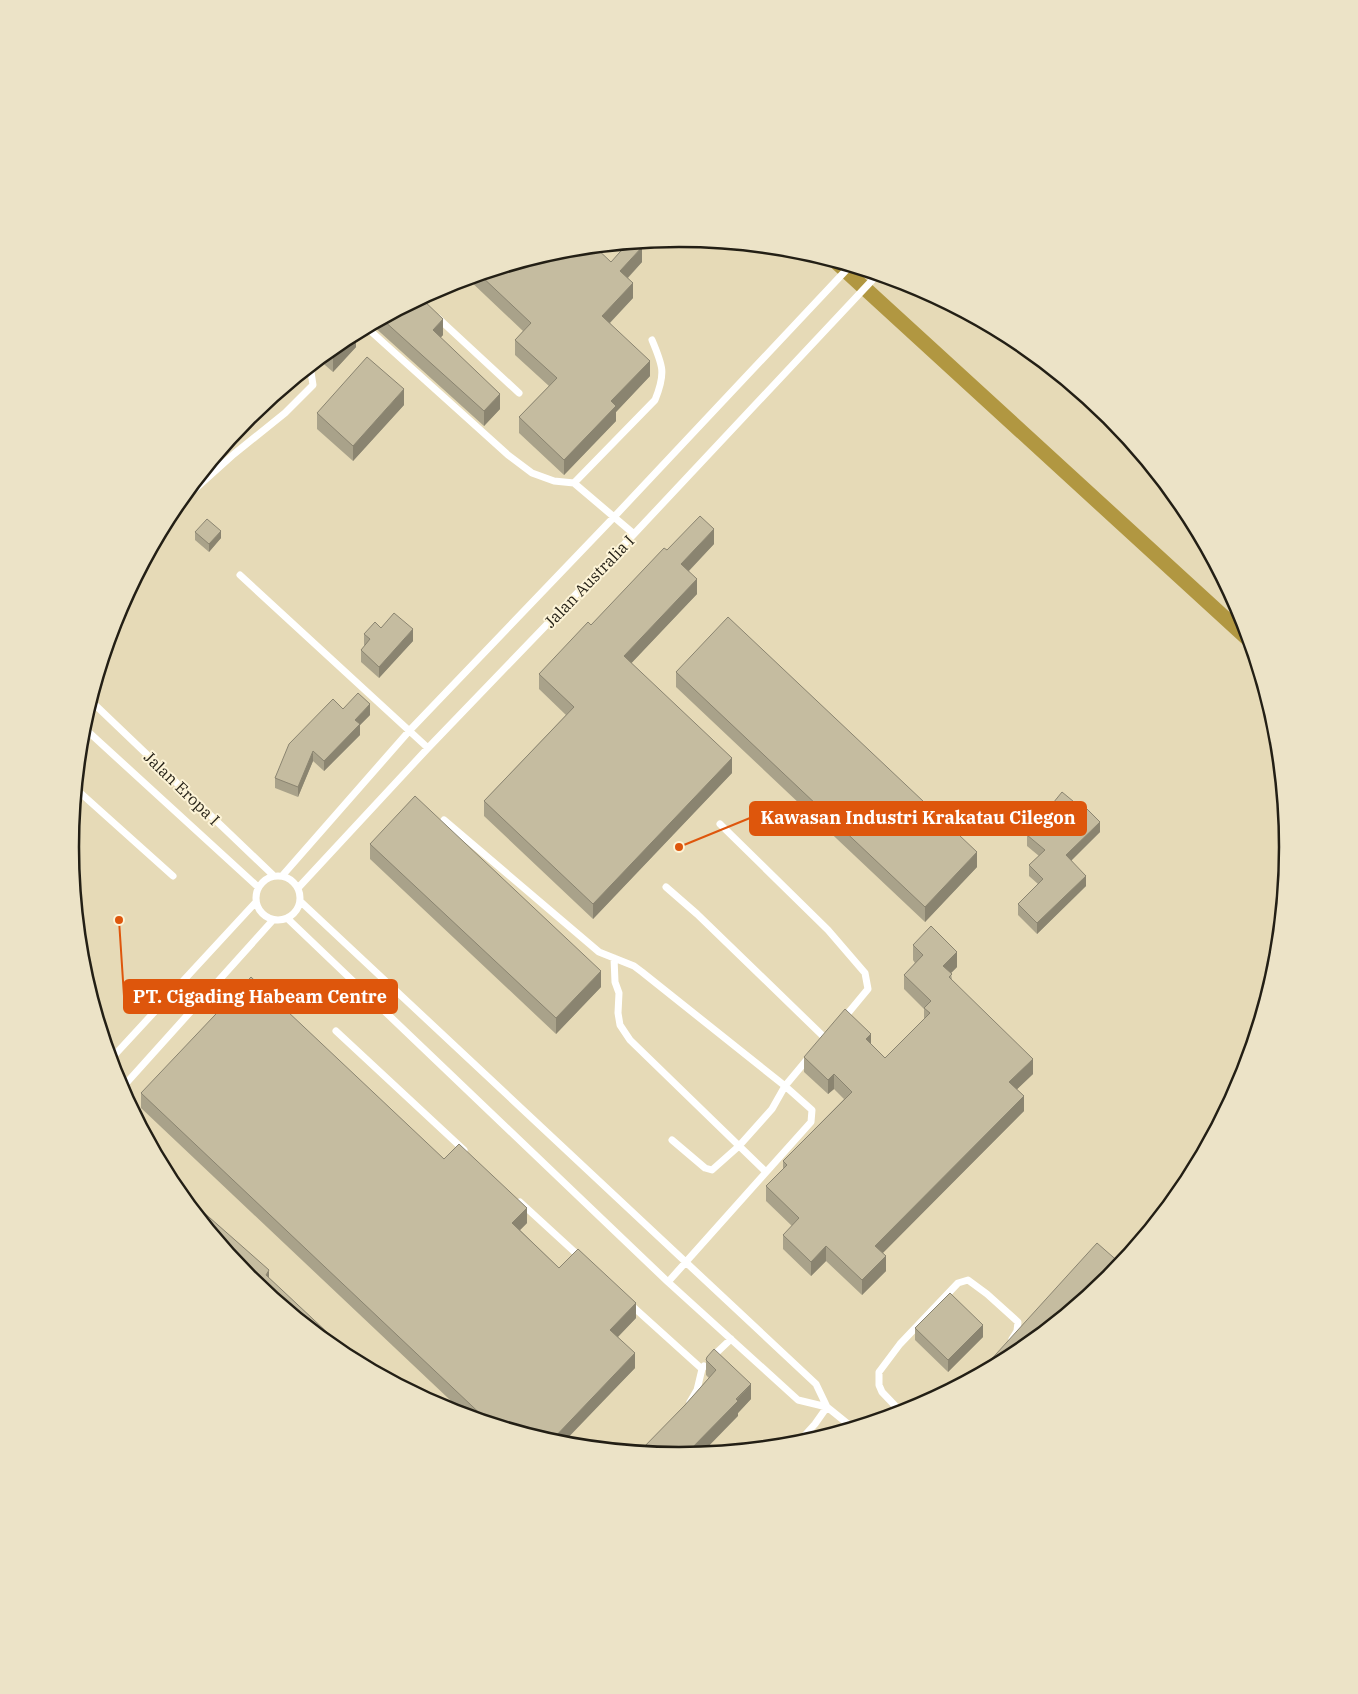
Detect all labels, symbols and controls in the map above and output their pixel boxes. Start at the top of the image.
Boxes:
street label: Jalan Australia I [540,531,638,631]
street label: Jalan Eropa I [140,747,224,829]
callout: Kawasan Industri Krakatau Cilegon [750,802,1086,835]
text: Kawasan Industri Krakatau Cilegon [760,806,1076,829]
callout: PT. Cigading Habeam Centre [124,980,397,1013]
text: PT. Cigading Habeam Centre [133,985,387,1008]

